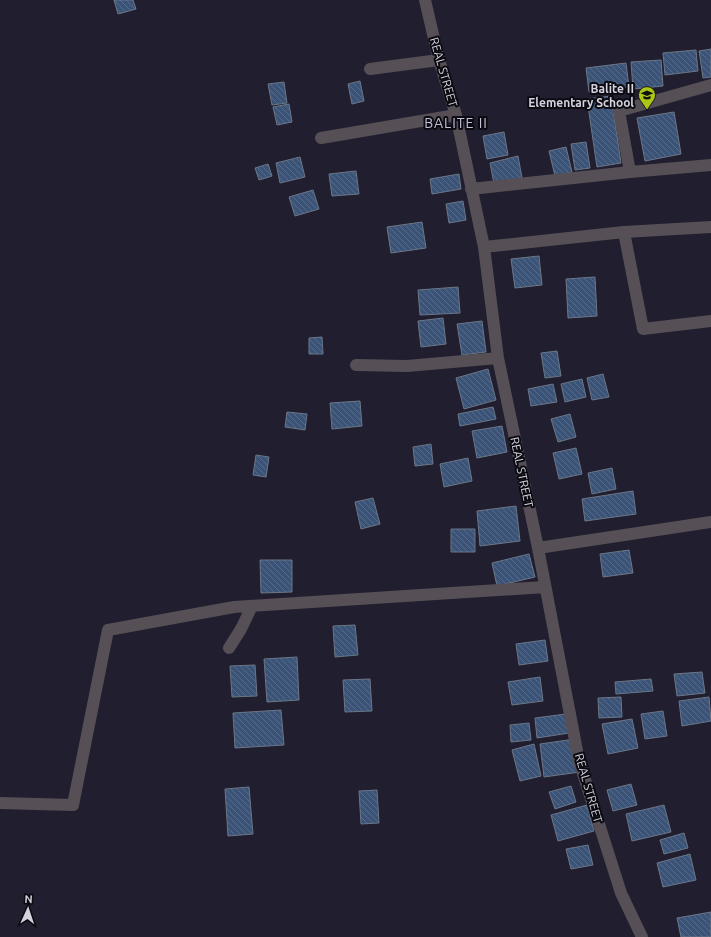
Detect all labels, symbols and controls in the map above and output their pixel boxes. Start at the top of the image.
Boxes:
street label: REAL STREET [428,36,460,109]
place label: Balite II Elementary School [528,82,634,109]
school or university icon: Balite II Elementary School [637,85,657,110]
district label: BALITE II [424,115,488,131]
street label: REAL STREET [508,436,536,509]
street label: REAL STREET [573,752,605,825]
north arrow [8,889,48,929]
text: N [24,893,33,905]

